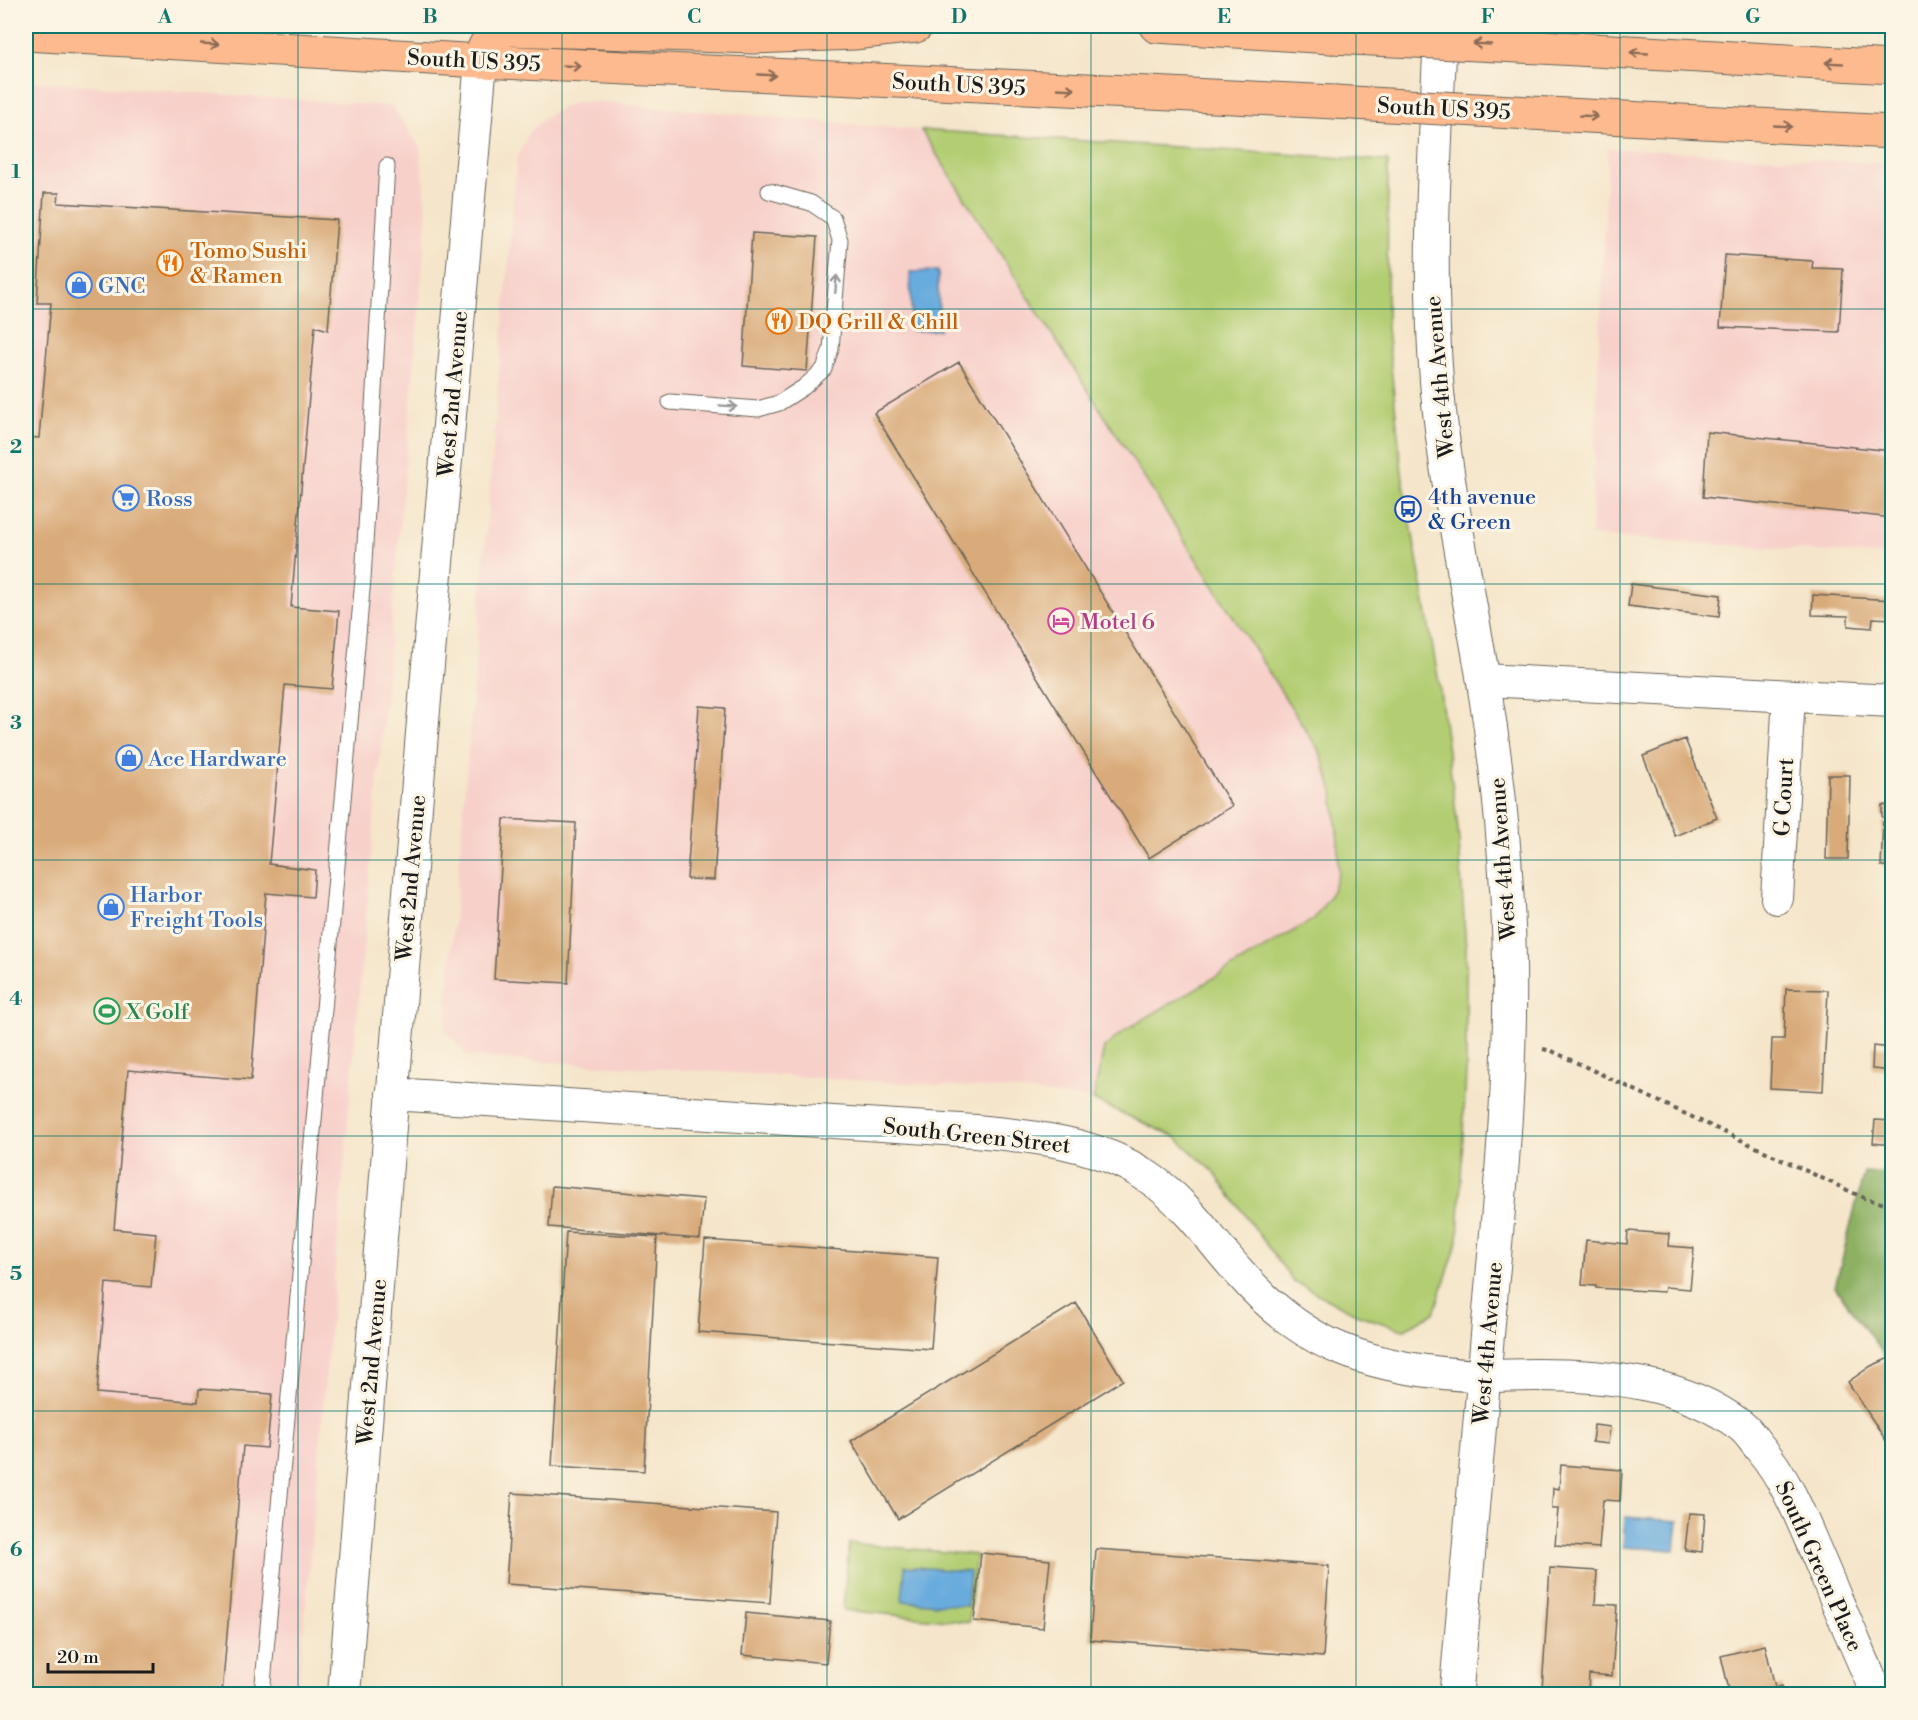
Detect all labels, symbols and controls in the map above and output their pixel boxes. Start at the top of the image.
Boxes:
text: A [157,5,173,30]
text: B [422,5,438,30]
text: C [687,5,701,30]
text: D [951,5,967,30]
text: E [1217,5,1231,30]
text: F [1481,5,1495,30]
text: G [1745,5,1761,30]
one-way arrow [199,39,219,50]
one-way arrow [1473,39,1493,50]
street label: South US 395 [406,45,542,78]
one-way arrow [1630,47,1650,58]
one-way arrow [1825,58,1845,69]
one-way arrow [562,60,582,71]
street label: South US 395 [891,69,1027,102]
one-way arrow [756,70,776,81]
one-way arrow [1056,84,1076,95]
street label: South US 395 [1376,93,1512,126]
one-way arrow [1578,111,1598,122]
one-way arrow [1773,121,1793,132]
text: 1 [11,160,21,185]
place label: Tomo Sushi & Ramen [190,238,307,290]
restaurant icon: Tomo Sushi & Ramen [155,248,185,278]
shop icon: GNC [64,270,94,300]
place label: GNC [98,273,145,300]
one-way arrow [831,274,842,294]
street label: West 4th Avenue [1420,294,1461,460]
restaurant icon: DQ Grill & Chill [764,306,794,336]
place label: DQ Grill & Chill [798,309,959,336]
street label: West 2nd Avenue [433,310,474,479]
one-way arrow [718,401,738,412]
text: 2 [10,435,22,460]
supermarket icon: Ross [111,483,141,513]
place label: 4th avenue & Green [1428,484,1536,536]
place label: Ross [146,486,193,513]
bus stop icon: 4th avenue & Green [1393,494,1423,524]
hotel icon: Motel 6 [1046,606,1076,636]
place label: Motel 6 [1080,609,1155,636]
text: 3 [10,711,22,736]
shop icon: Ace Hardware [114,743,144,773]
place label: Ace Hardware [147,746,287,773]
street label: G Court [1769,757,1800,837]
street label: West 4th Avenue [1484,777,1523,942]
street label: West 2nd Avenue [391,794,432,963]
place label: Harbor Freight Tools [130,882,263,934]
shop icon: Harbor Freight Tools [96,892,126,922]
text: 4 [9,987,23,1012]
sports icon: X Golf [92,996,122,1026]
place label: X Golf [125,999,189,1026]
street label: South Green Street [882,1113,1072,1160]
street label: West 4th Avenue [1468,1261,1509,1427]
text: 5 [10,1262,22,1287]
street label: West 2nd Avenue [352,1278,393,1447]
street label: South Green Place [1769,1477,1868,1656]
text: 6 [10,1538,23,1563]
scale bar [48,1636,153,1674]
text: 20 m [57,1646,99,1669]

